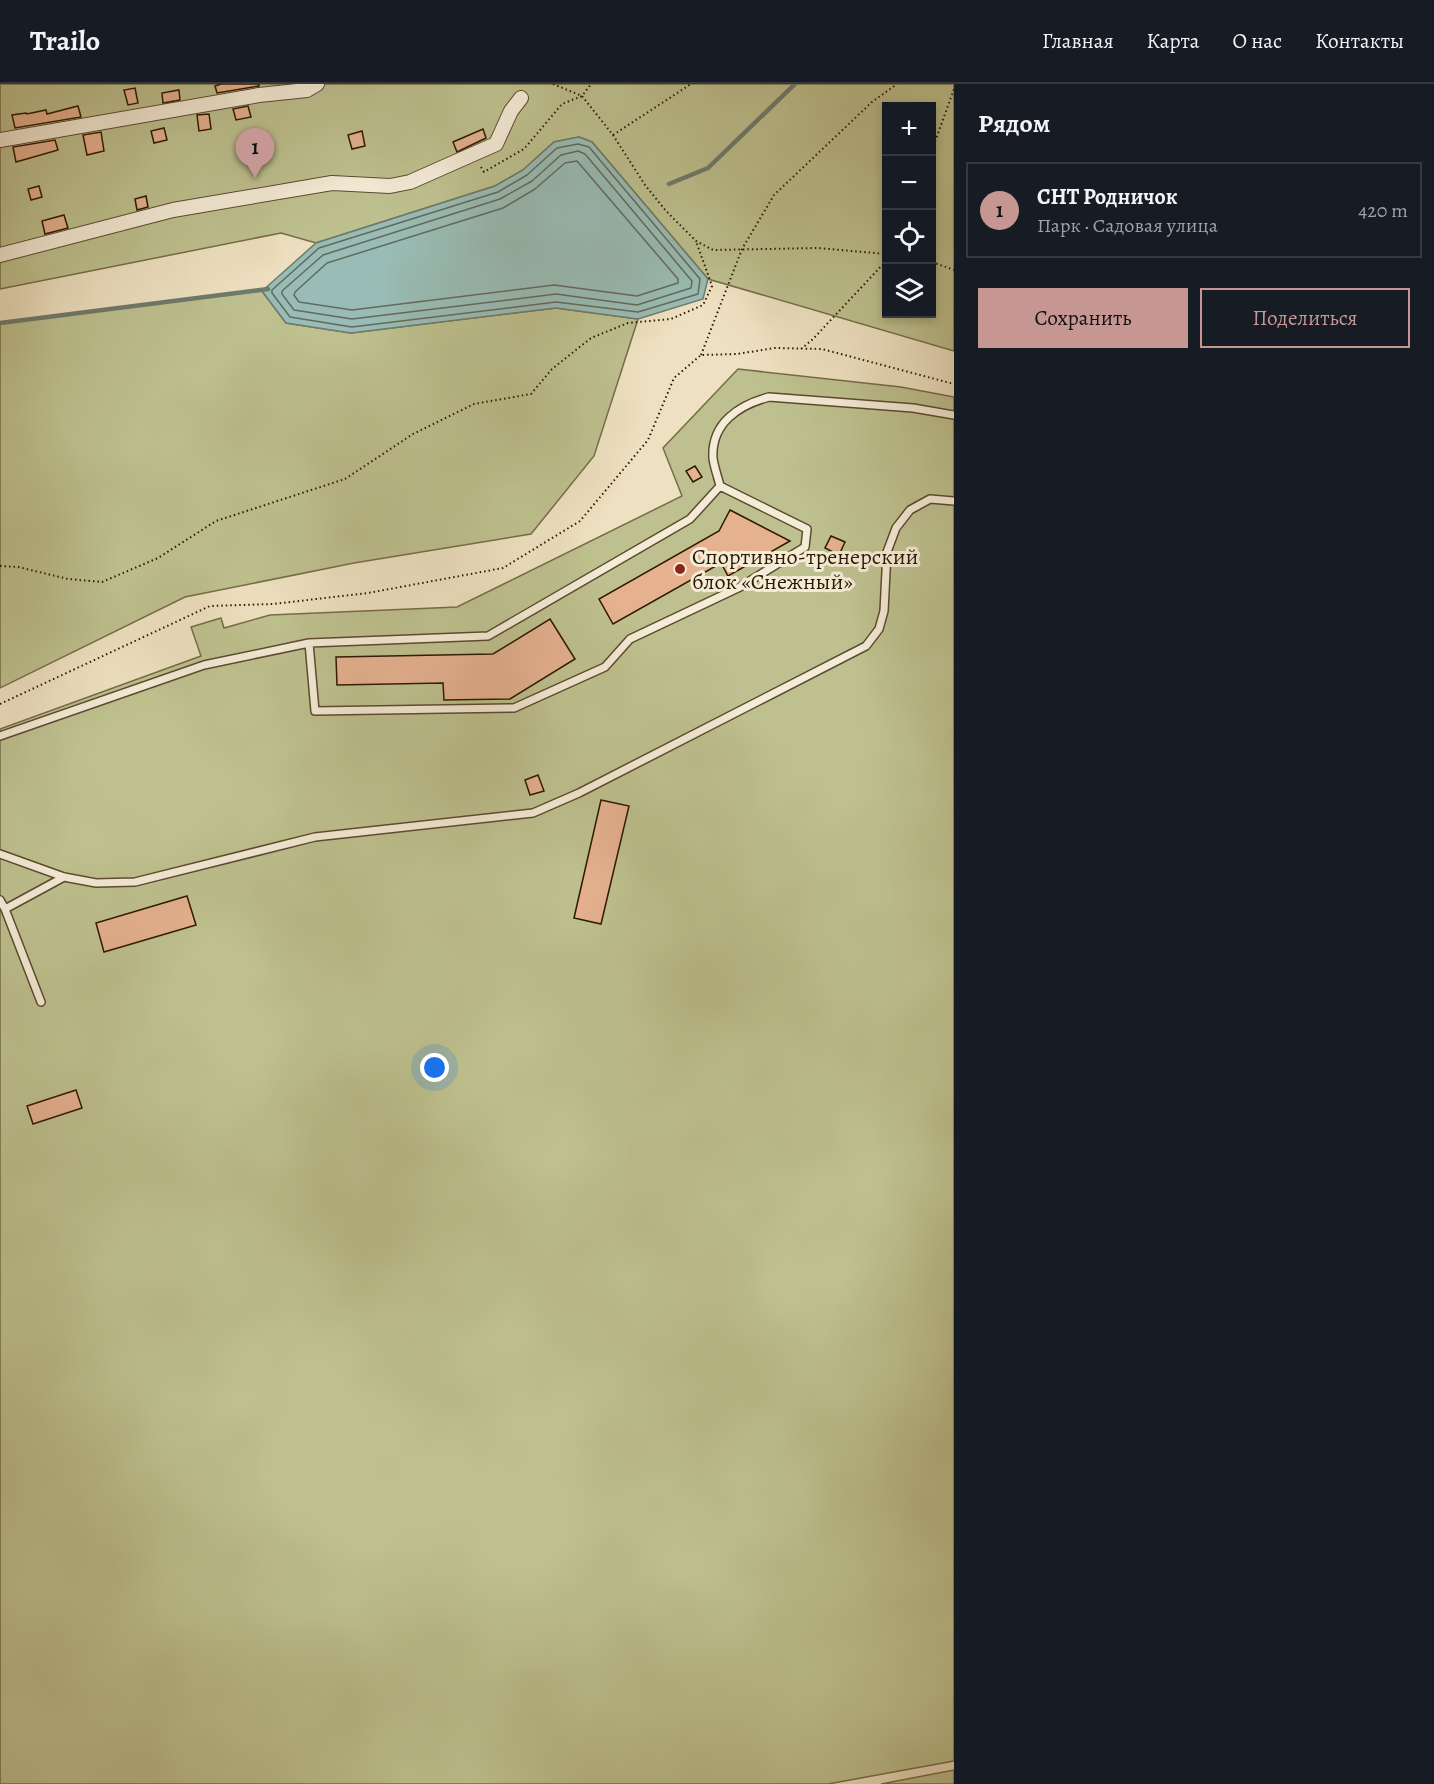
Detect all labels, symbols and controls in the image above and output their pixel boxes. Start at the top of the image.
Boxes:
text: Trailo [30,22,100,60]
text: Главная [1042,27,1114,55]
text: Карта [1147,27,1199,55]
text: О нас [1232,27,1282,55]
text: Контакты [1315,27,1404,55]
map controls [882,102,936,318]
button: + [882,102,936,156]
text: Рядом [978,106,1050,141]
pin: 1 [236,128,274,178]
button: − [882,156,936,210]
text: СНТ Родничок [1037,182,1178,212]
text: 1 [996,197,1003,224]
text: 420 m [1358,197,1408,224]
button: locate [882,210,936,264]
text: Парк · Садовая улица [1037,212,1218,239]
button: layers [882,264,936,318]
button: Сохранить [978,288,1188,348]
button: Поделиться [1200,288,1410,348]
place label: Спортивно-тренерский блок «Снежный» [692,542,918,597]
marker: Спортивно-тренерский блок «Снежный» [673,562,687,576]
your location [420,1053,449,1082]

